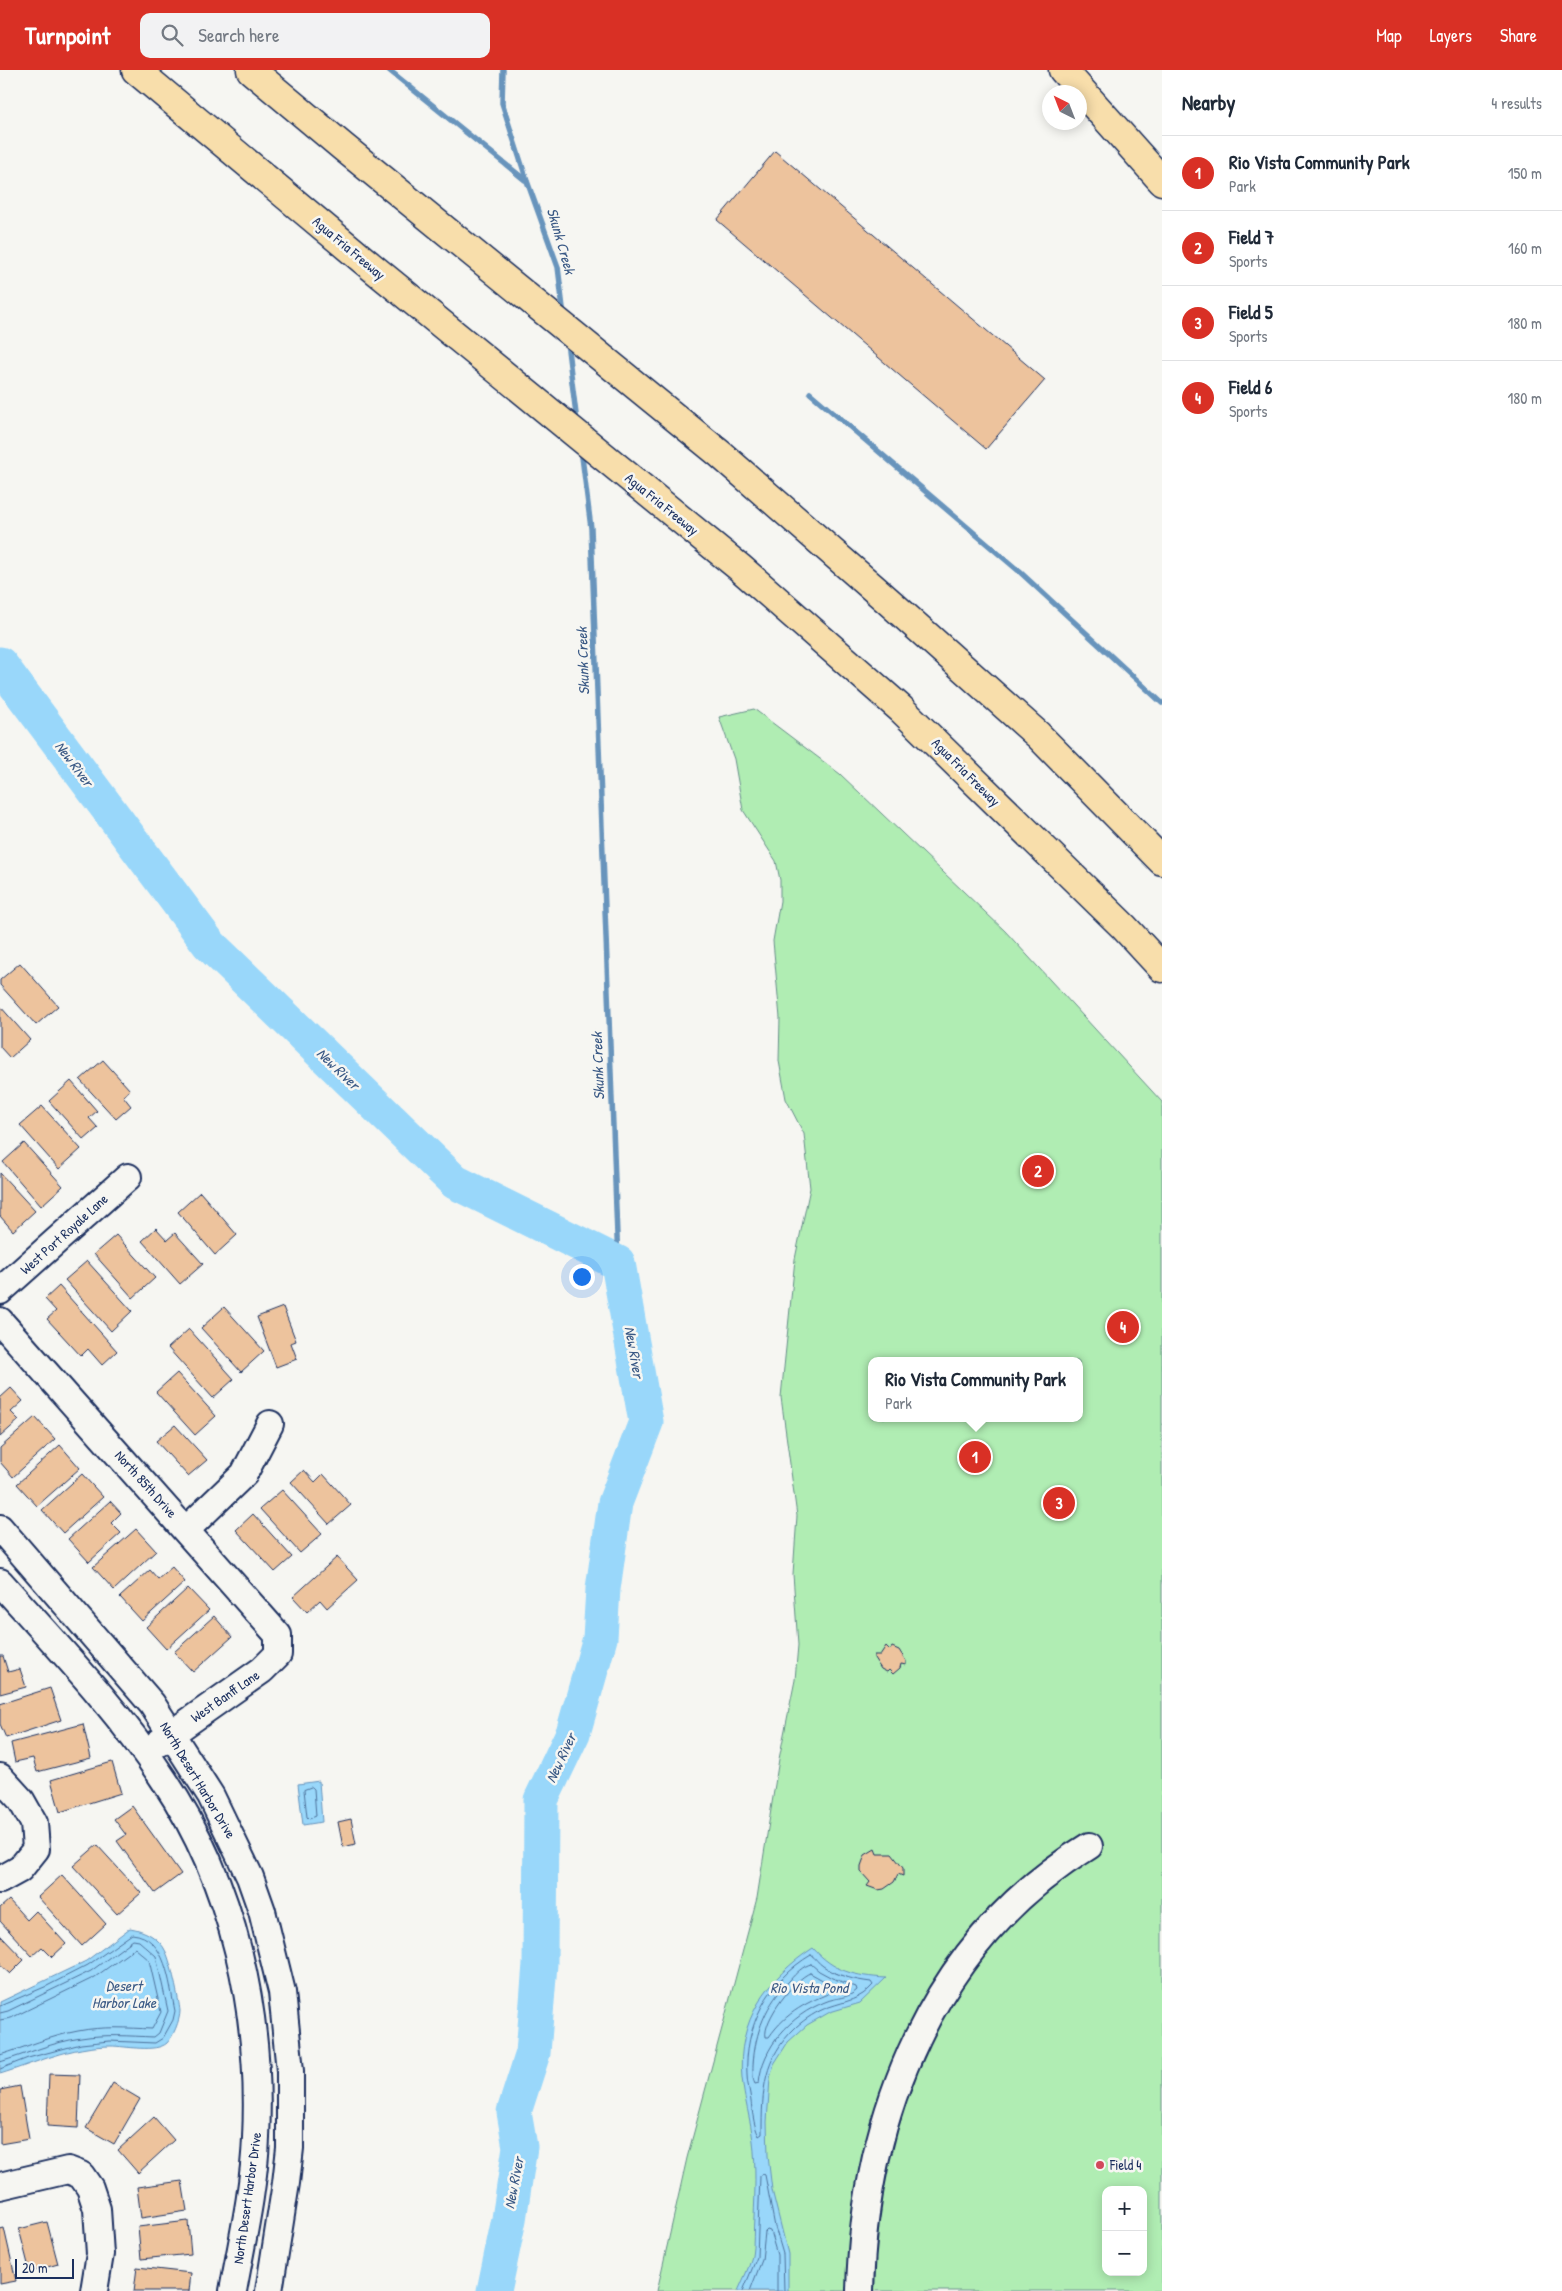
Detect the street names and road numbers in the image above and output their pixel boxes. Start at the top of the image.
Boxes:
street label: Agua Fria Freeway [308,212,390,284]
street label: Agua Fria Freeway [621,468,703,540]
street label: Agua Fria Freeway [927,733,1005,811]
street label: West Port Royale Lane [16,1189,113,1279]
street label: North 85th Drive [111,1446,182,1522]
street label: West Banff Lane [187,1665,263,1726]
street label: North Desert Harbor Drive [156,1718,241,1842]
street label: North Desert Harbor Drive [228,2130,265,2265]

